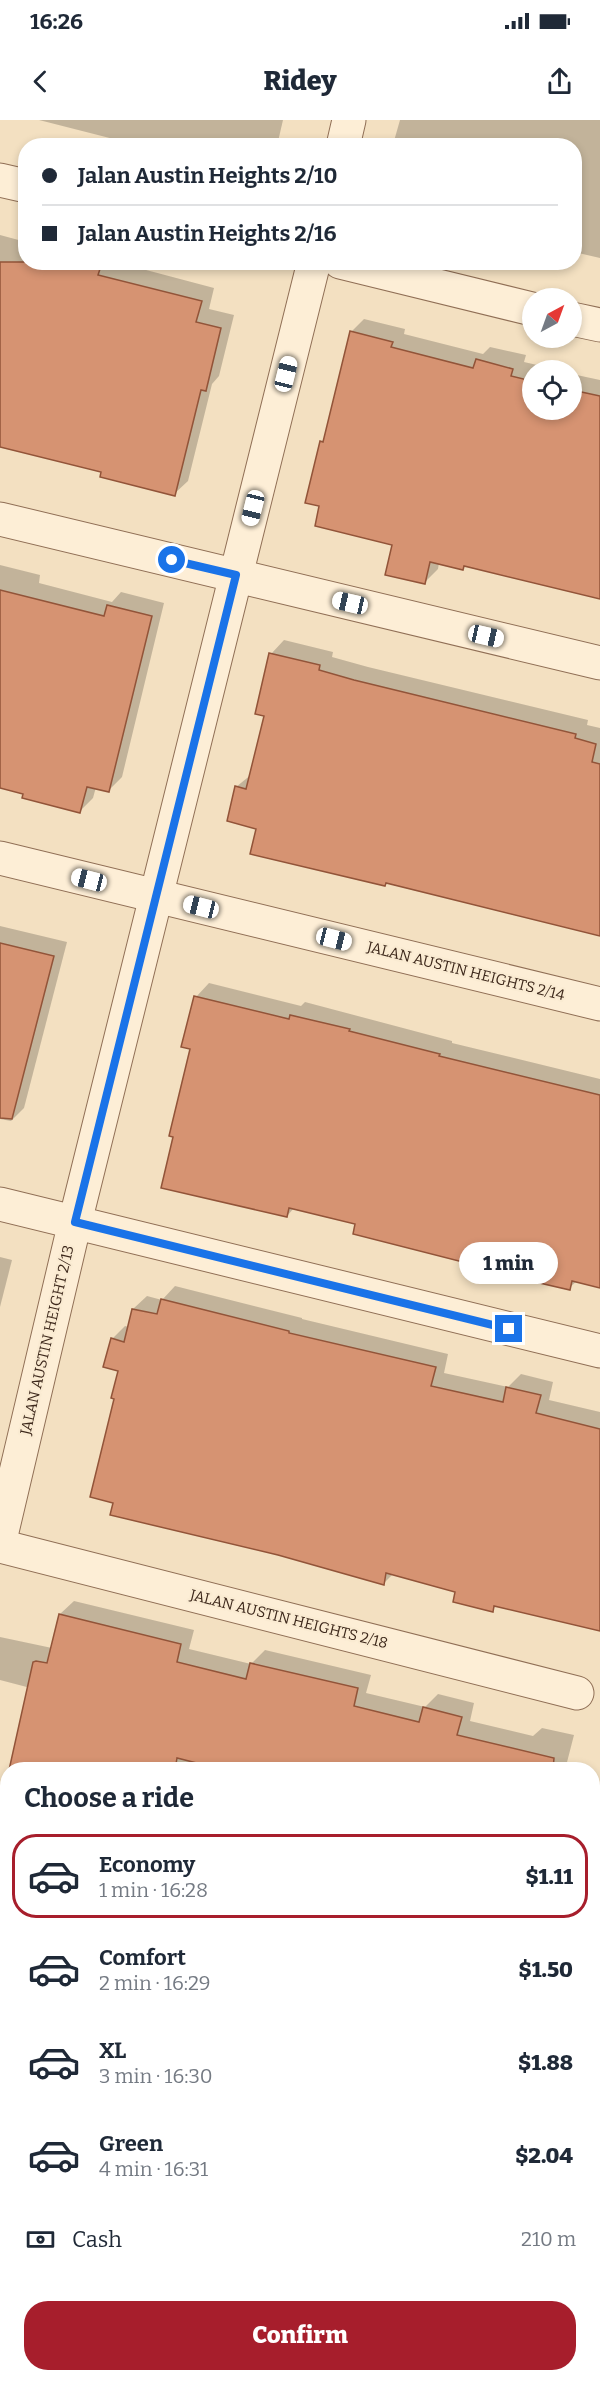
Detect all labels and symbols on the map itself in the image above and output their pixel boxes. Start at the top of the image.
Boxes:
north arrow [522,288,582,348]
car [273,354,299,394]
car [240,488,266,528]
route start [158,546,185,573]
car [330,590,370,616]
car [466,623,506,649]
car [69,867,109,893]
car [181,894,221,920]
car [314,926,354,952]
street label: JALAN AUSTIN HEIGHTS 2/14 [364,937,567,1004]
callout: 1 min [460,1242,558,1284]
street label: JALAN AUSTIN HEIGHT 2/13 [16,1243,78,1438]
route end [495,1315,522,1342]
street label: JALAN AUSTIN HEIGHTS 2/18 [187,1585,390,1652]

